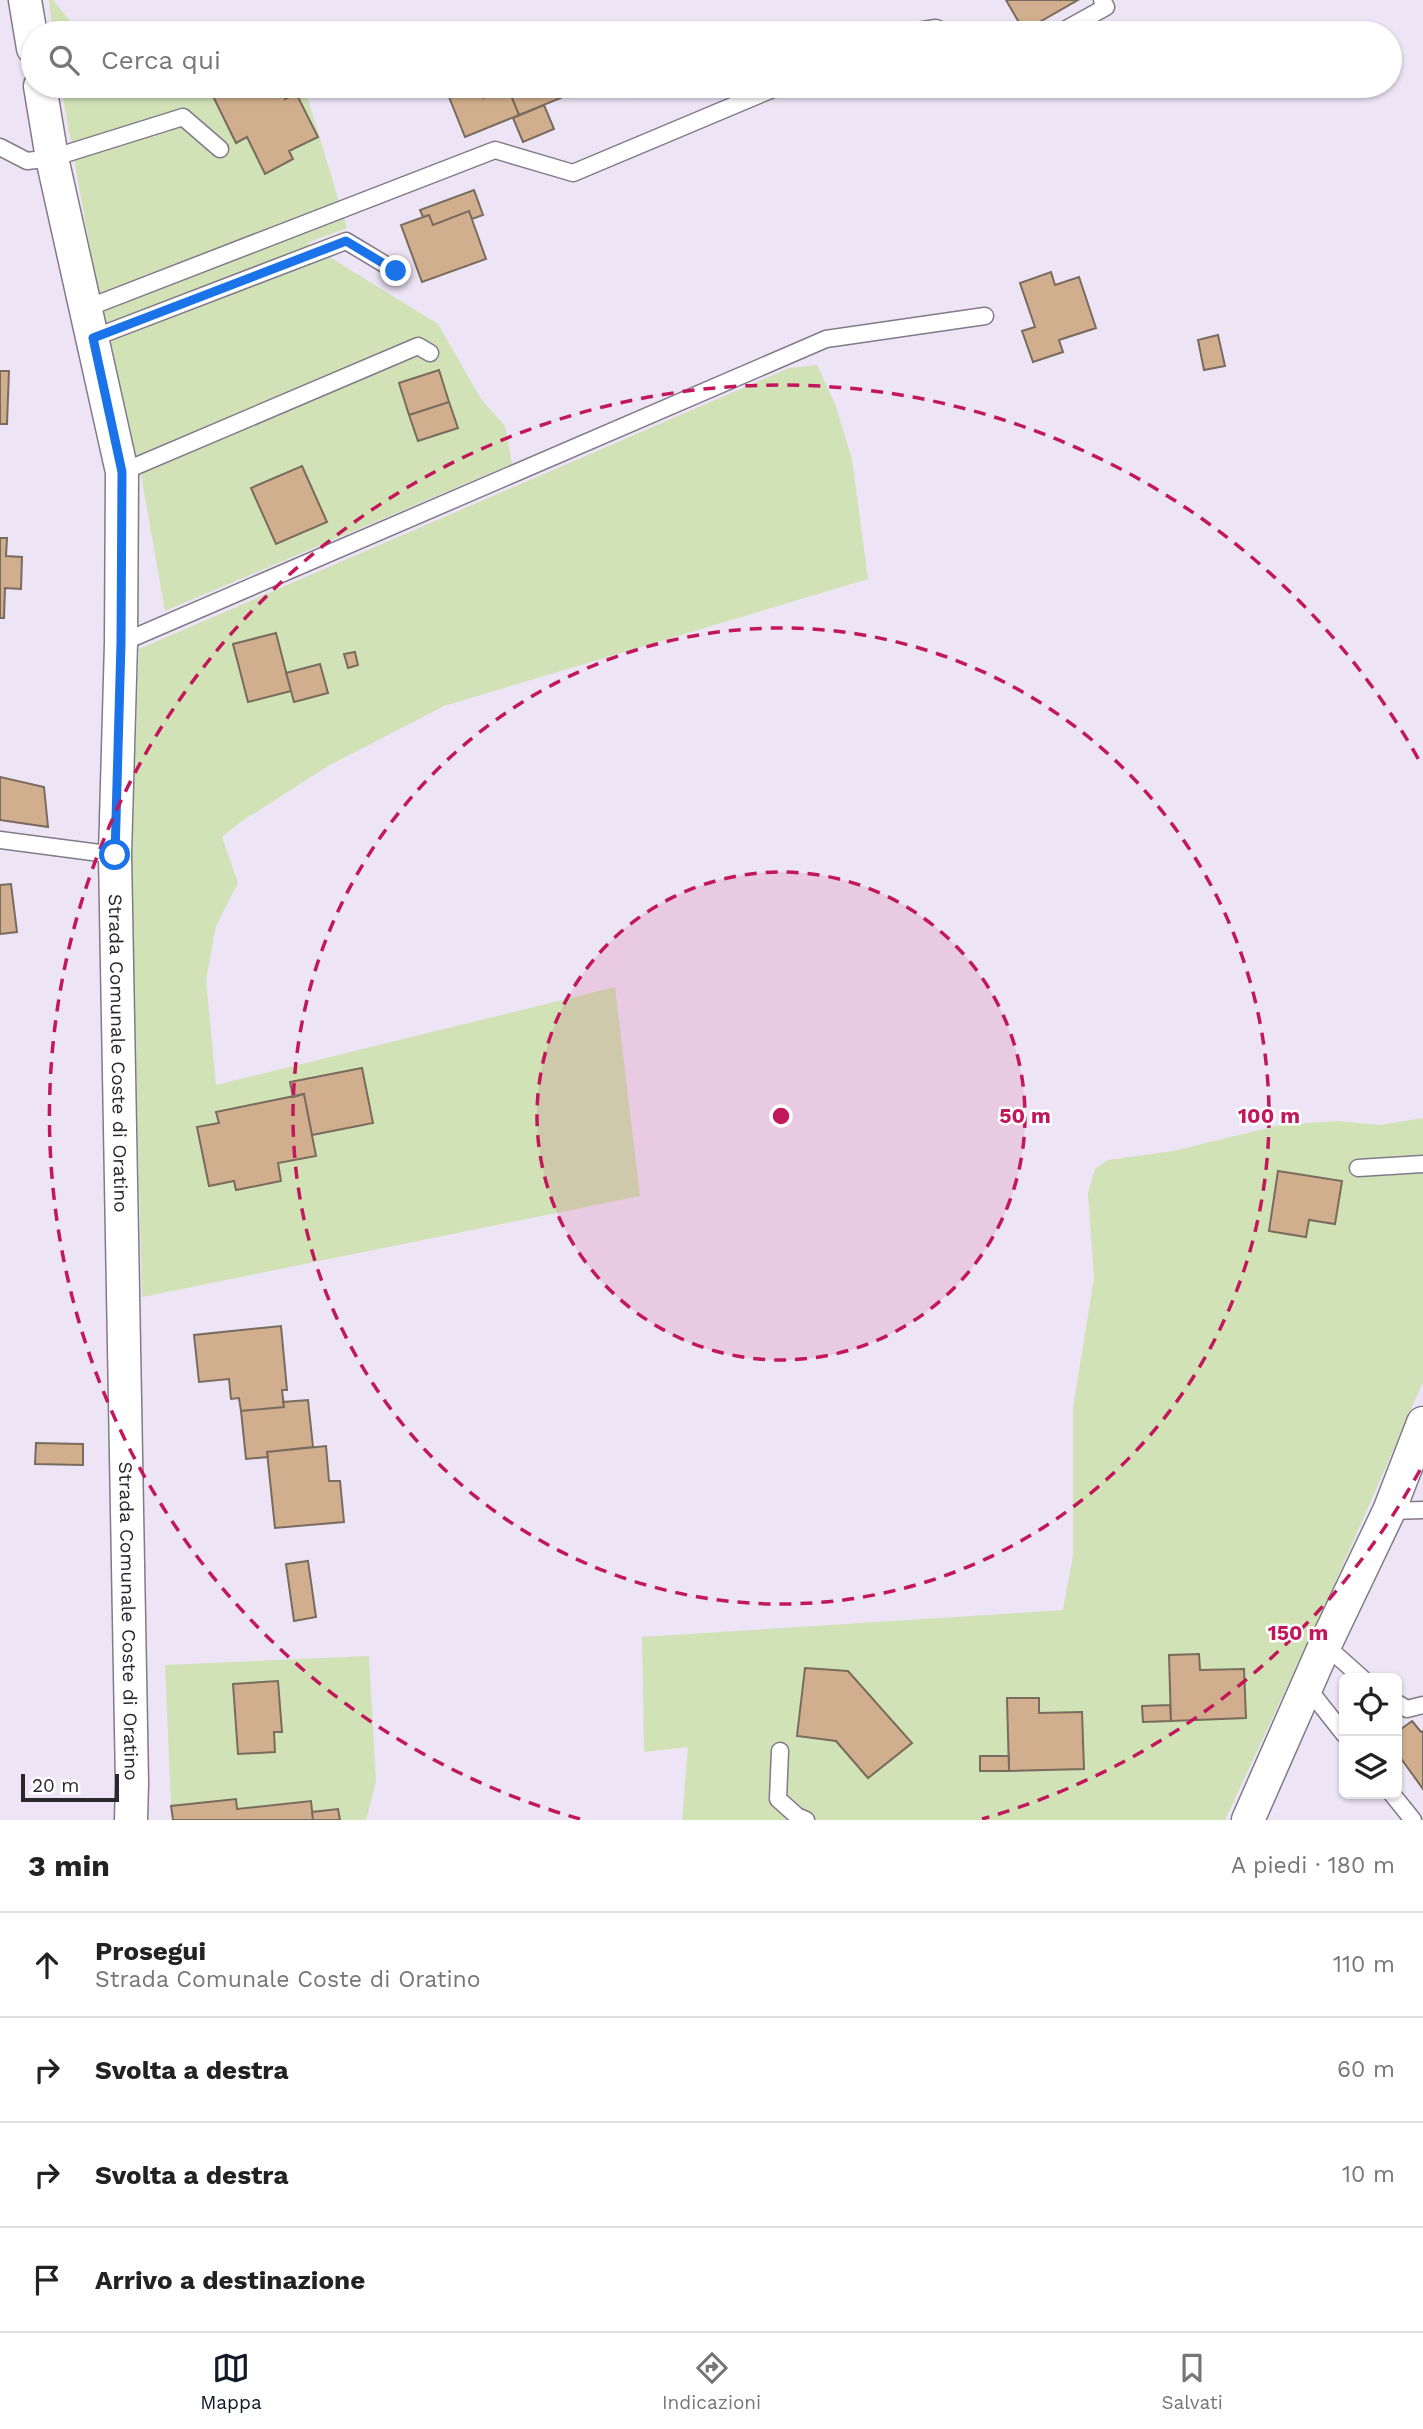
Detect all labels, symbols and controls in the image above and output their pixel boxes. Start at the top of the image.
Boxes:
search box [21,21,1402,98]
icon: search [45,41,83,79]
text: Cerca qui [101,45,221,75]
route end [380,255,411,286]
route start [99,839,130,870]
street label: Strada Comunale Coste di Oratino [104,894,133,1213]
text: 50 m [999,1103,1051,1128]
text: 100 m [1238,1103,1300,1128]
centre of rings [769,1104,793,1128]
street label: Strada Comunale Coste di Oratino [115,1461,143,1781]
text: 150 m [1268,1620,1328,1645]
map controls [1339,1673,1402,1799]
button: locate [1339,1673,1402,1736]
button: layers [1339,1736,1402,1799]
scale bar [21,1771,119,1803]
text: 20 m [32,1774,79,1797]
text: 3 min [28,1848,110,1883]
text: A piedi · 180 m [1231,1852,1395,1879]
text: Prosegui [95,1936,206,1966]
icon: ahead [28,1946,66,1984]
text: 110 m [1333,1951,1395,1978]
text: Strada Comunale Coste di Oratino [95,1966,481,1993]
icon: right [28,2051,66,2089]
text: Svolta a destra [95,2055,288,2085]
text: 60 m [1337,2056,1395,2083]
icon: right [28,2156,66,2194]
text: Svolta a destra [95,2160,288,2190]
text: 10 m [1342,2161,1395,2188]
icon: arrive [28,2261,66,2299]
text: Arrivo a destinazione [95,2265,365,2295]
tab: Mappa [200,2349,262,2414]
tab: Indicazioni [662,2349,761,2414]
tab: Salvati [1162,2349,1223,2414]

